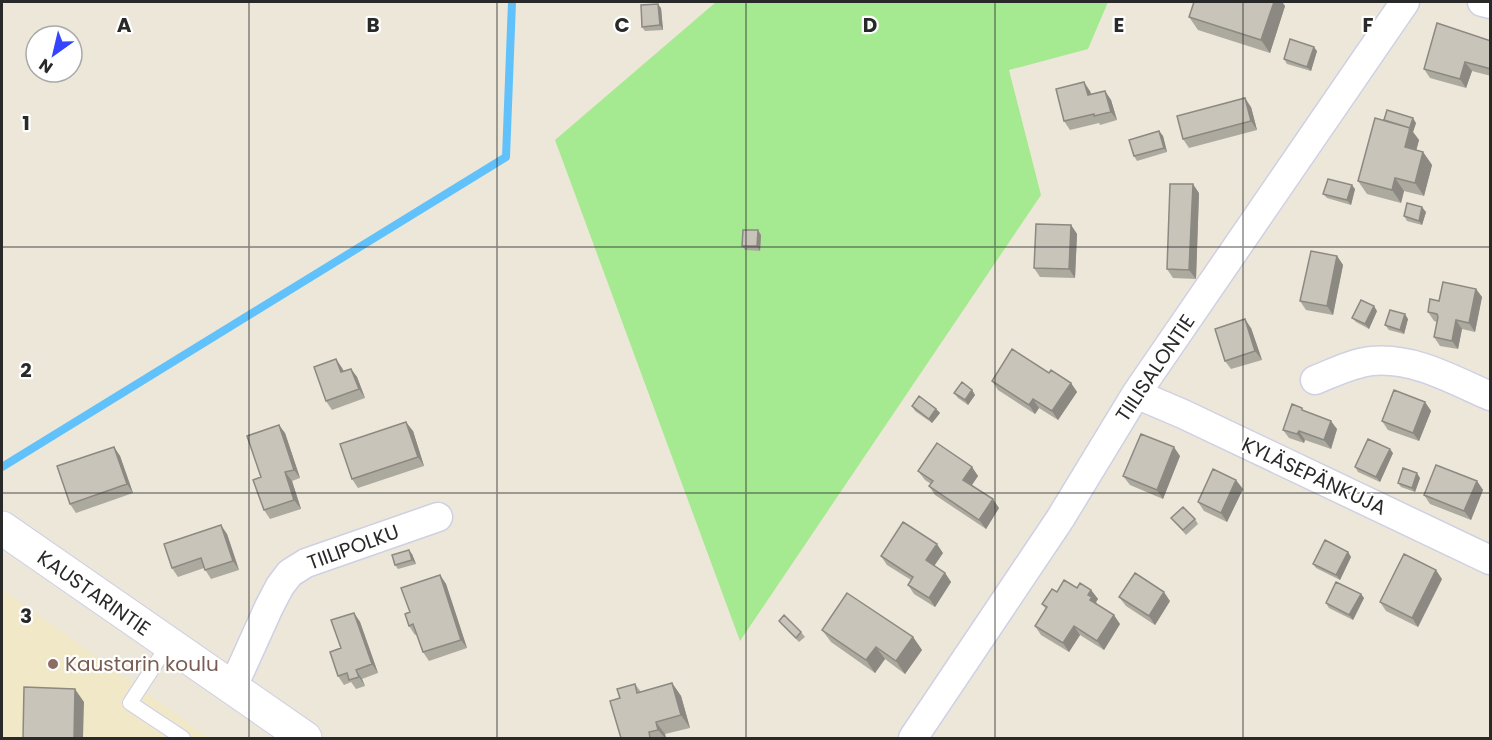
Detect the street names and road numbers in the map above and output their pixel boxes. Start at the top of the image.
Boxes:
street label: TIILISALONTIE [1109,309,1201,427]
street label: KYLÄSEPÄNKUJA [1237,430,1391,522]
street label: TIILIPOLKU [303,517,403,577]
street label: KAUSTARINTIE [32,544,156,642]

